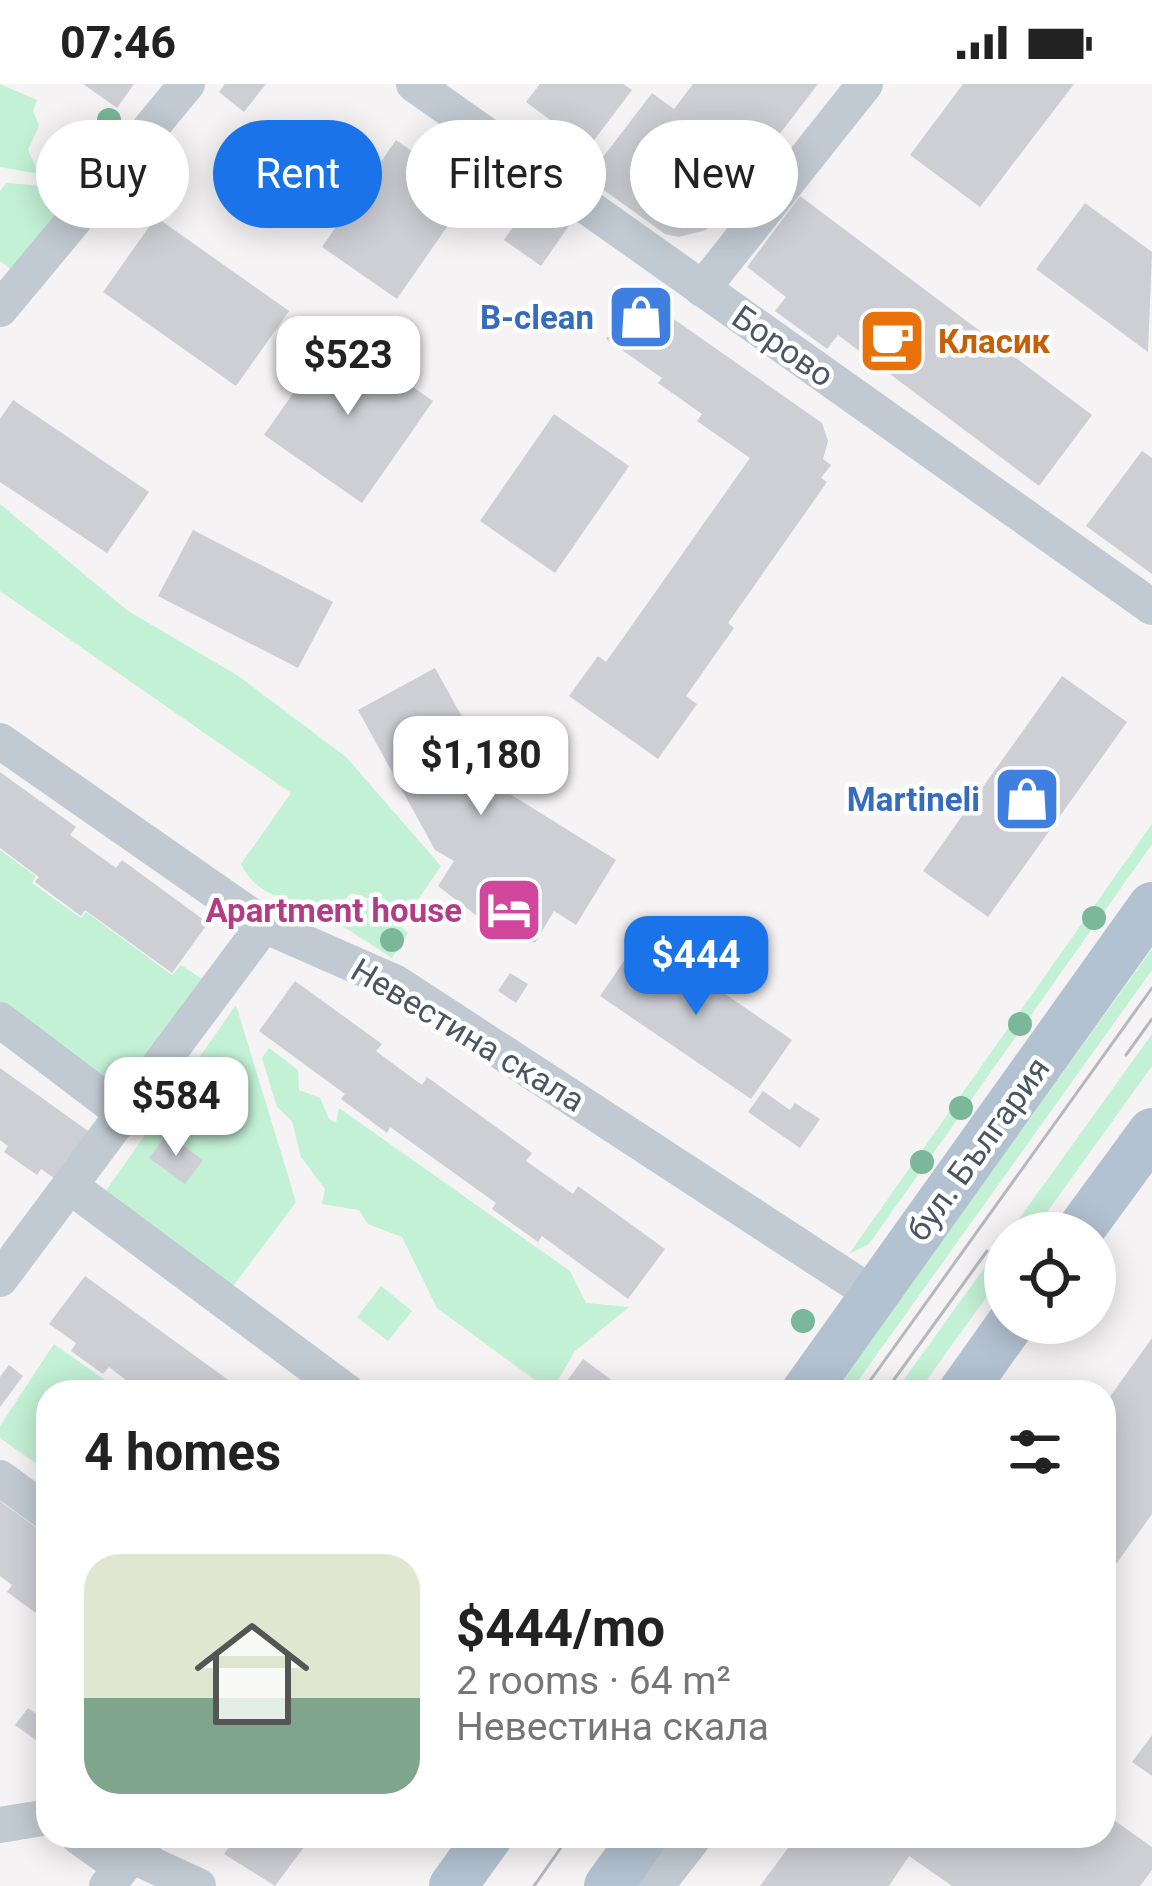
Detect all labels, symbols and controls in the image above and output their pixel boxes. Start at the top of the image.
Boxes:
text: 07:46 [60,16,176,69]
chip: Buy [36,120,189,228]
chip: Rent [213,120,382,228]
chip: Filters [406,120,606,228]
chip: New [630,120,798,228]
shop icon: B-clean [606,282,676,352]
street label: Борово [725,297,841,395]
place label: B-clean [480,298,594,337]
cafe icon: Класик [857,306,927,376]
pin: $523 [277,316,419,418]
place label: Класик [938,322,1051,361]
text: $523 [303,332,393,378]
pin: $1,180 [383,716,579,818]
text: $1,180 [420,732,542,778]
shop icon: Martineli [992,764,1062,834]
place label: Martineli [847,780,980,819]
hotel icon: Apartment house [474,875,544,945]
place label: Apartment house [205,891,462,930]
pin: $444 [625,916,767,1018]
text: $444 [651,932,741,978]
street label: Невестина скала [344,950,592,1120]
street label: бул. България [898,1050,1058,1248]
pin: $584 [105,1057,247,1159]
text: $584 [131,1073,221,1119]
map controls [984,1212,1116,1344]
button: locate [984,1212,1116,1344]
icon: filters [1002,1419,1068,1485]
text: 4 homes [84,1423,281,1482]
text: $444/mo [456,1599,665,1658]
icon: home [180,1602,324,1746]
text: 2 rooms · 64 m² [456,1658,731,1704]
text: Невестина скала [456,1704,769,1750]

